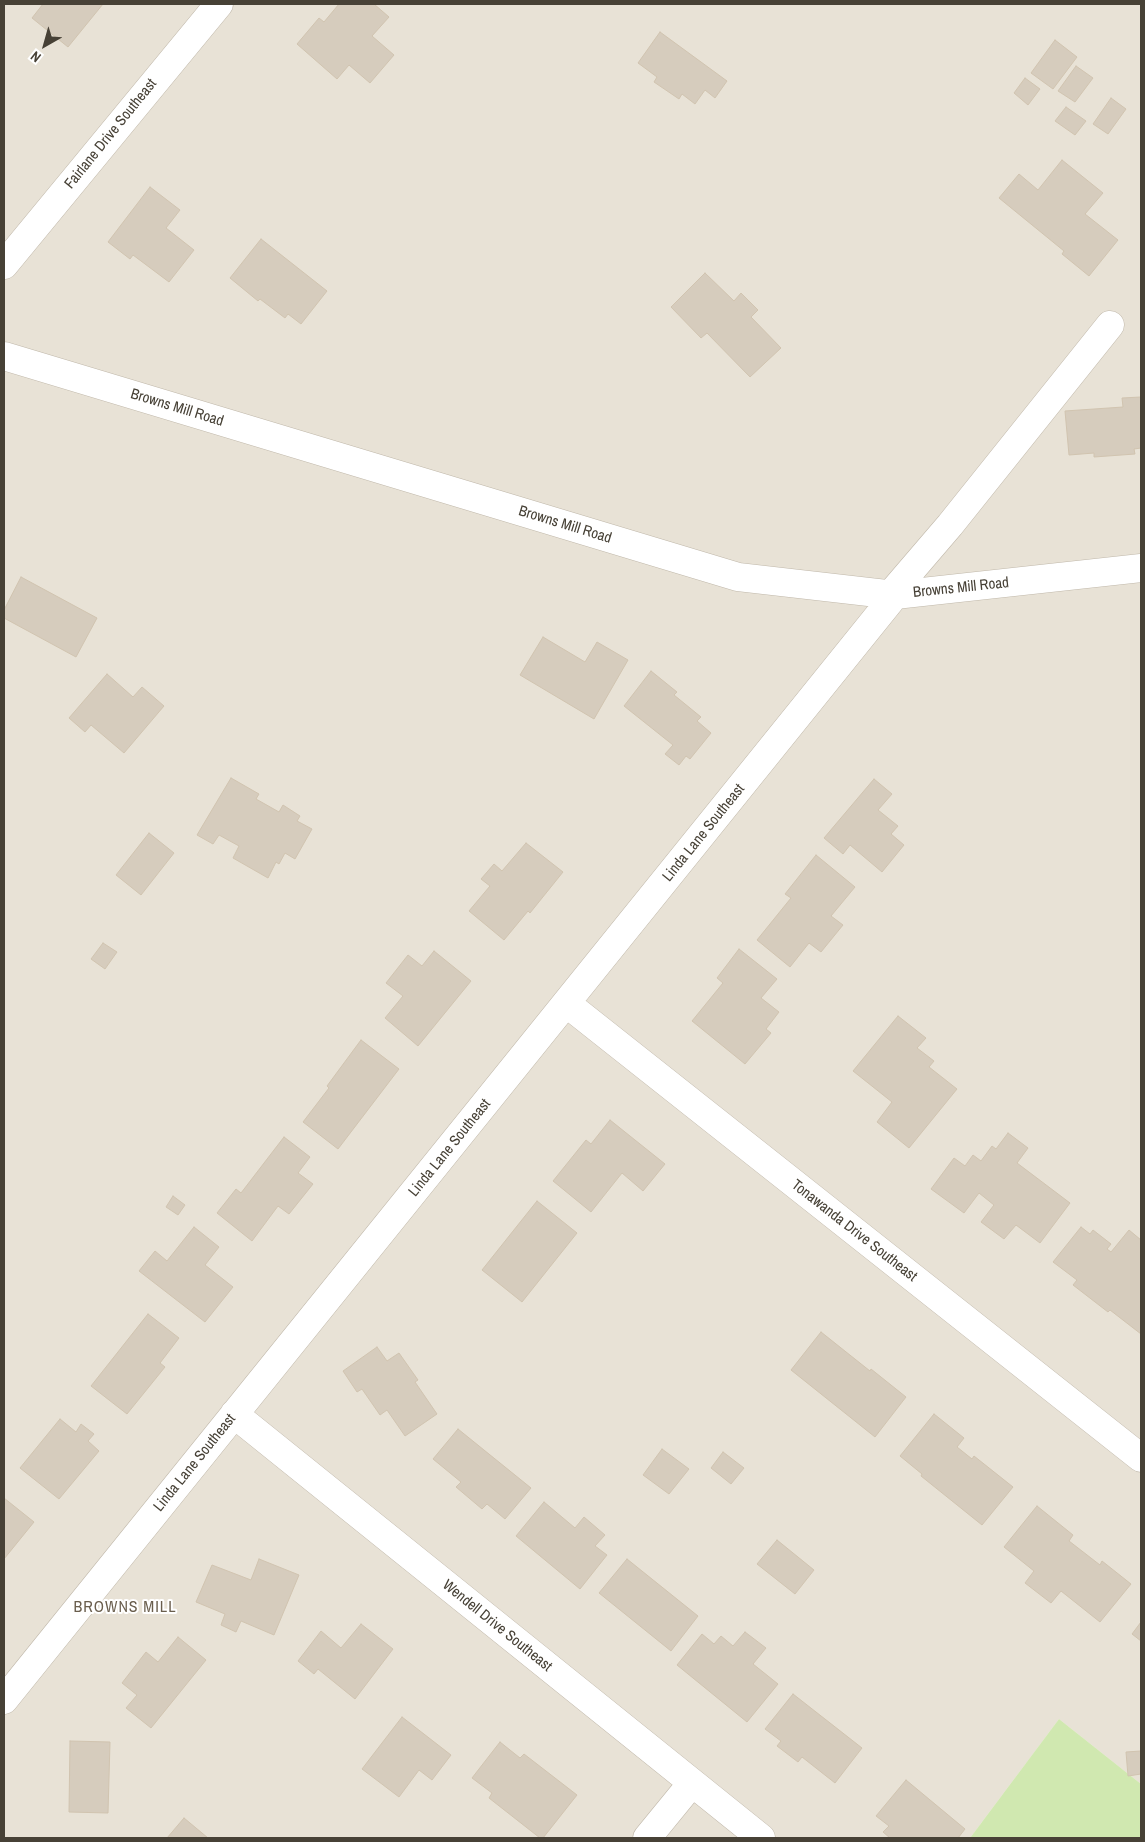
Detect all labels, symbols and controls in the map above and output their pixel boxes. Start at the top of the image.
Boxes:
north arrow [20,20,70,70]
text: N [27,47,45,66]
street label: Fairlane Drive Southeast [61,75,161,193]
street label: Browns Mill Road [128,385,226,431]
street label: Browns Mill Road [516,502,614,548]
street label: Browns Mill Road [912,574,1010,602]
street label: Linda Lane Southeast [659,781,749,885]
street label: Linda Lane Southeast [405,1096,495,1200]
street label: Tonawanda Drive Southeast [788,1176,920,1286]
street label: Linda Lane Southeast [150,1411,240,1515]
street label: Wendell Drive Southeast [439,1576,555,1676]
district label: BROWNS MILL [72,1598,178,1618]

